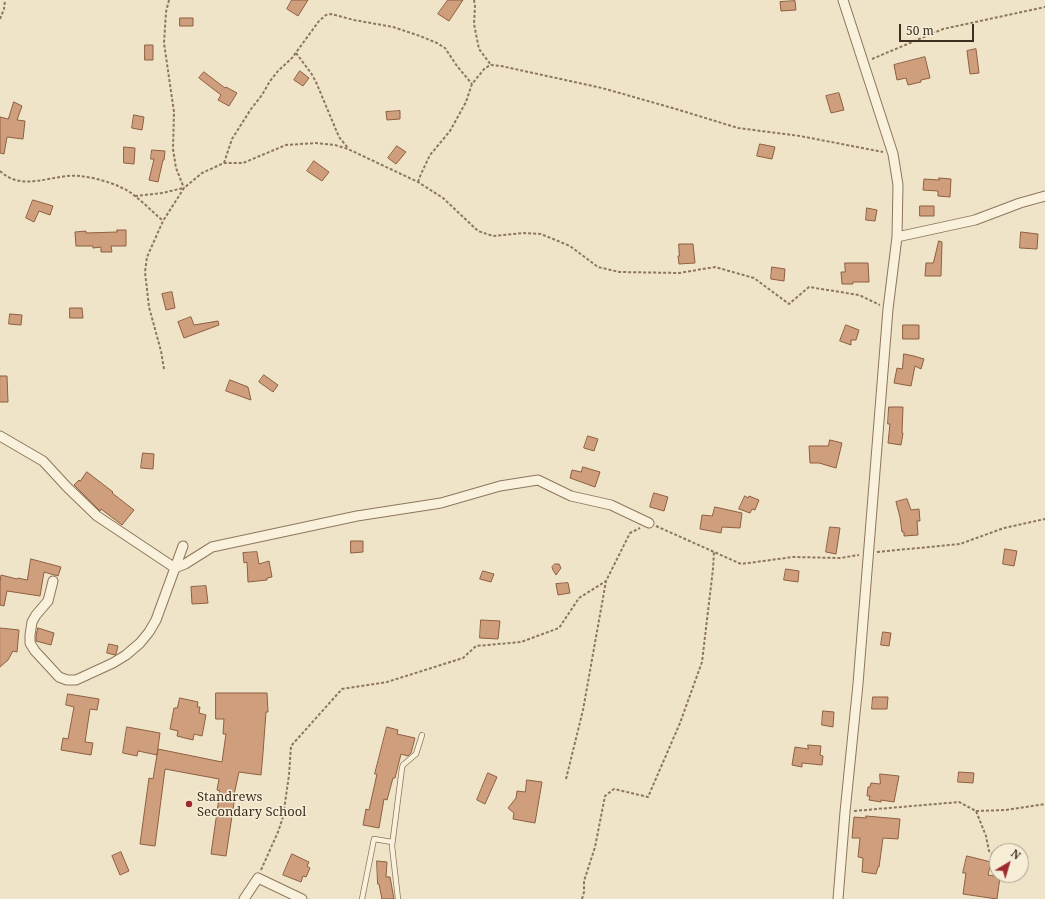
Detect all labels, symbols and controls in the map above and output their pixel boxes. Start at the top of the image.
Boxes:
scale bar [901,16,976,42]
text: 50 m [906,22,934,39]
place label: Standrews Secondary School [197,789,306,820]
marker: Standrews Secondary School [184,799,194,809]
north arrow [989,843,1029,883]
text: N [1008,845,1024,863]

